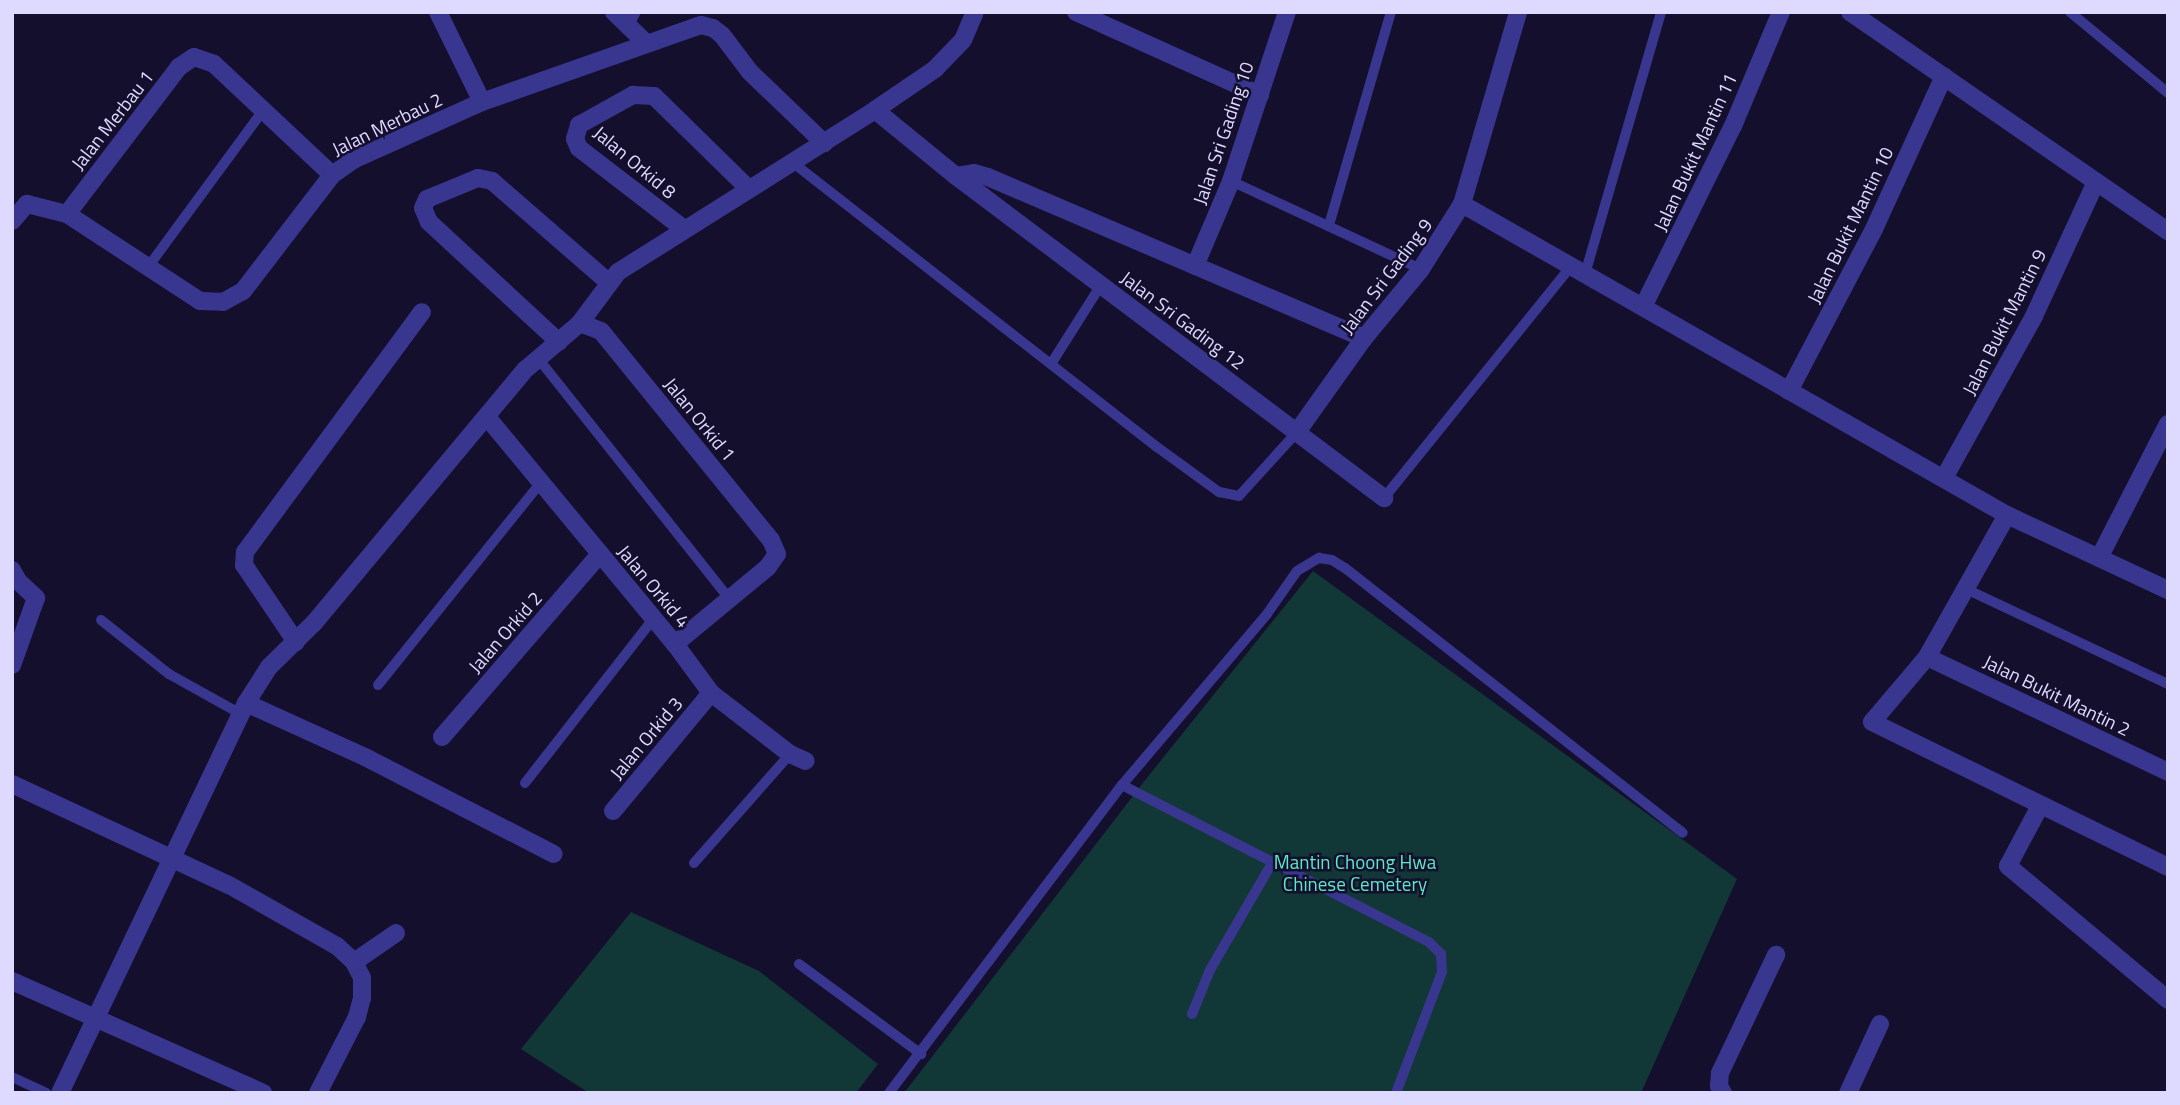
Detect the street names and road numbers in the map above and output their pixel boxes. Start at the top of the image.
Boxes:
street label: Jalan Sri Gading 10 [1188,59,1258,207]
street label: Jalan Merbau 1 [66,66,158,174]
street label: Jalan Bukit Mantin 11 [1648,70,1742,234]
street label: Jalan Merbau 2 [328,88,446,160]
street label: Jalan Orkid 8 [589,121,681,203]
street label: Jalan Bukit Mantin 10 [1802,143,1898,307]
street label: Jalan Sri Gading 9 [1335,214,1437,338]
street label: Jalan Bukit Mantin 9 [1957,245,2051,399]
street label: Jalan Sri Gading 12 [1116,266,1250,374]
street label: Jalan Orkid 1 [660,373,740,465]
street label: Jalan Orkid 4 [613,540,695,632]
street label: Jalan Orkid 2 [463,587,547,677]
street label: Jalan Bukit Mantin 2 [1980,650,2134,740]
street label: Jalan Orkid 3 [605,692,687,784]

